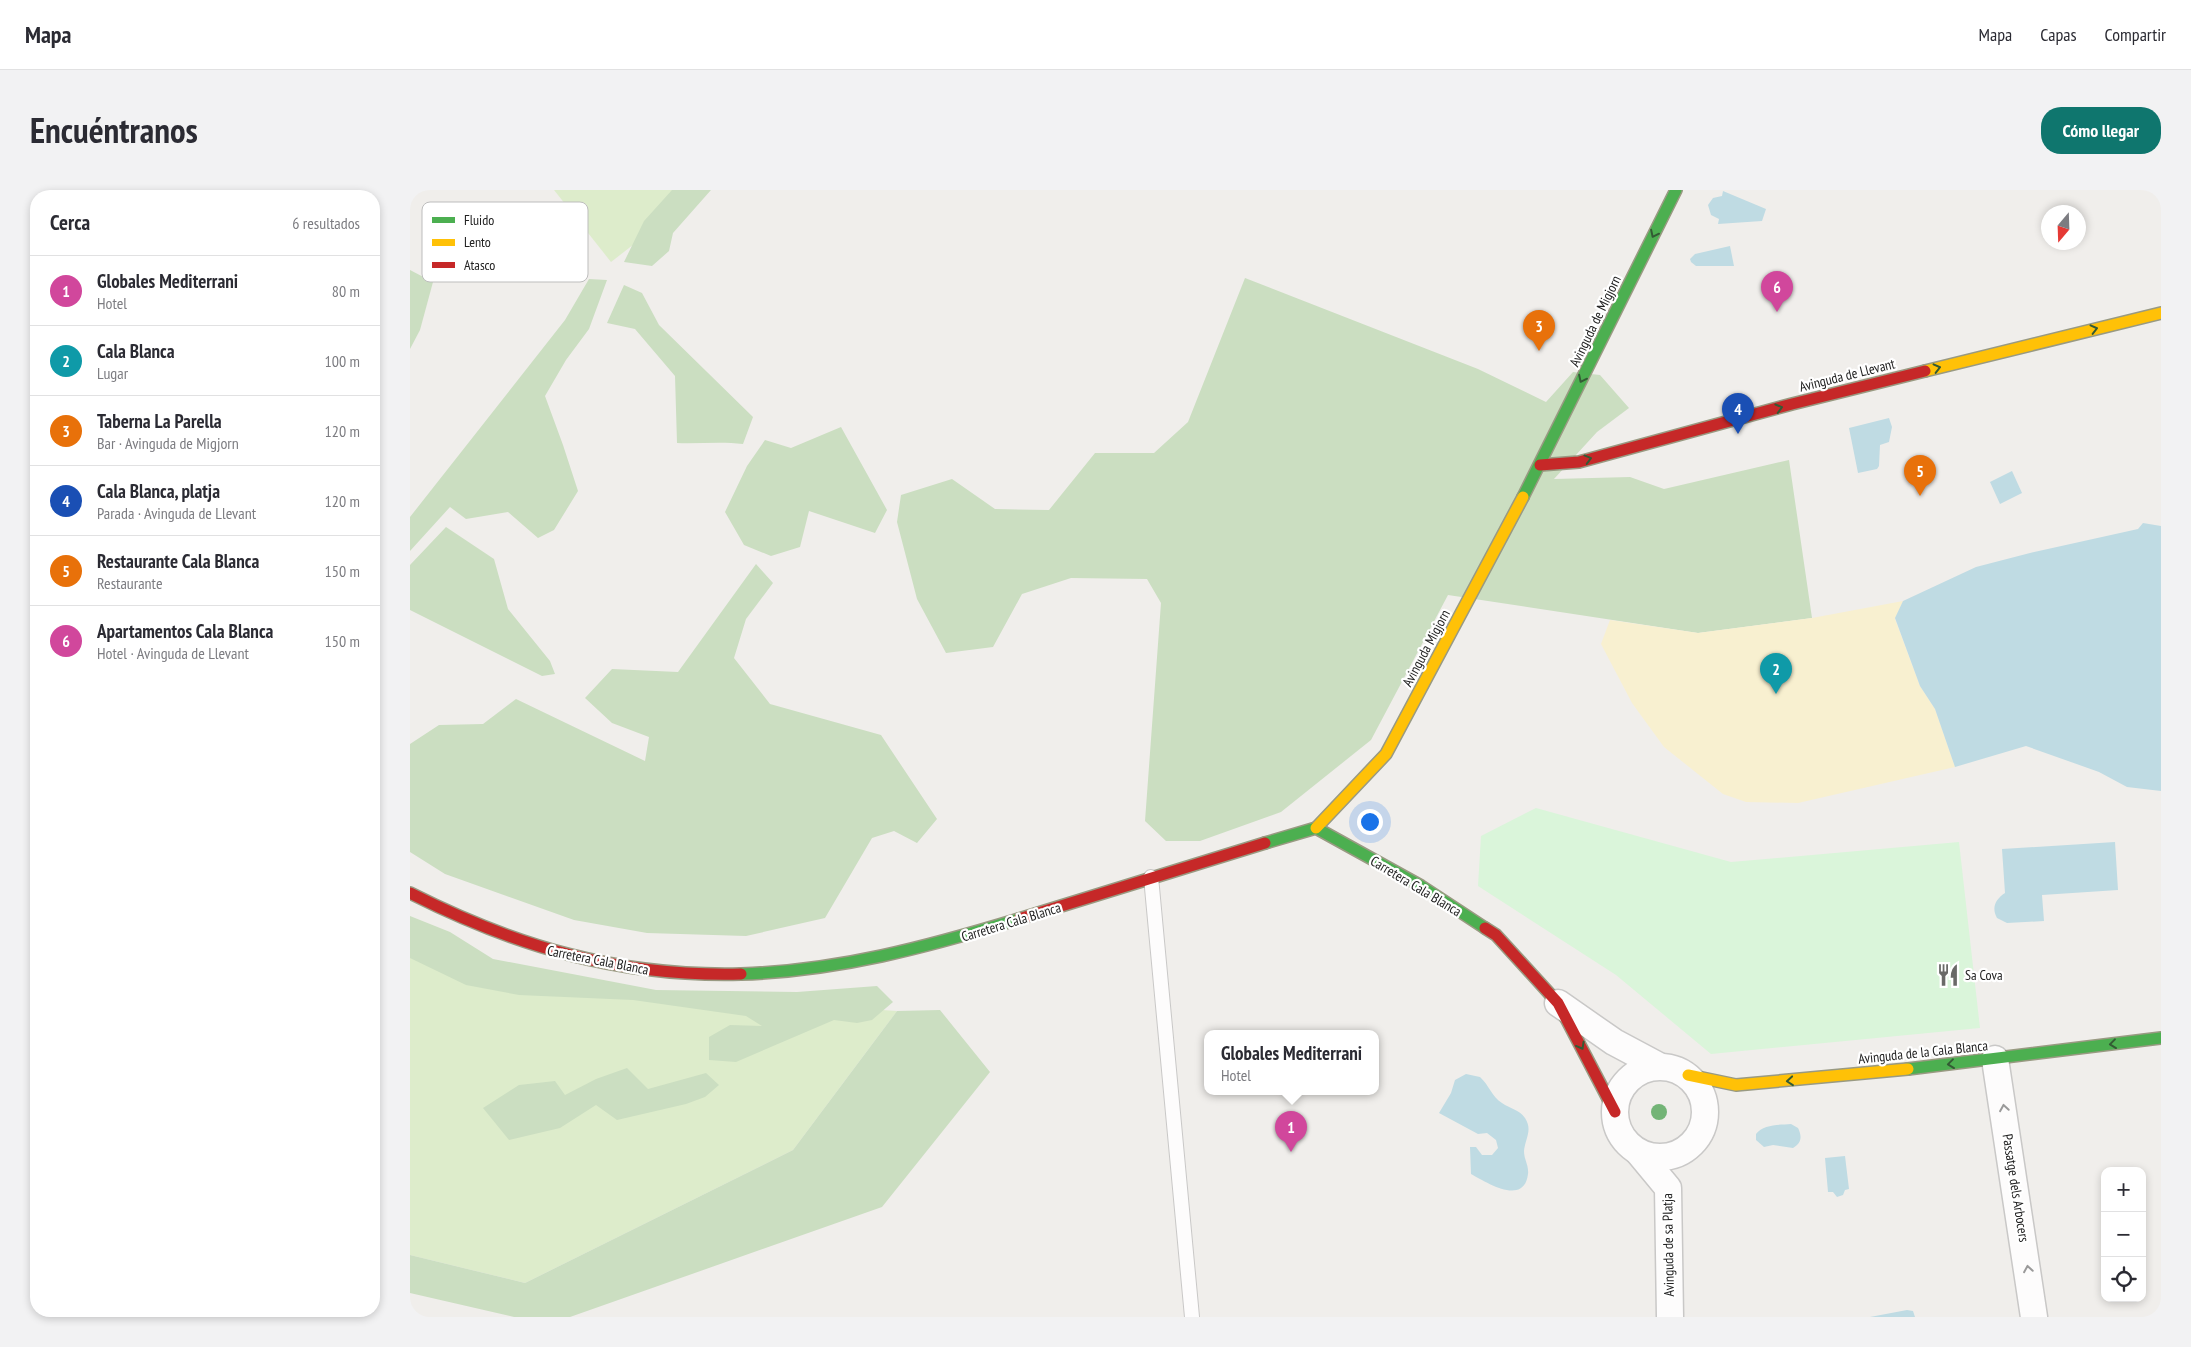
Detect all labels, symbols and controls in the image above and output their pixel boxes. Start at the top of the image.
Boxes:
text: Mapa [25,19,72,50]
text: Mapa [1979,23,2012,46]
text: Capas [2040,23,2077,46]
text: Compartir [2105,23,2166,46]
text: Encuéntranos [30,107,198,153]
button: Cómo llegar [2041,107,2161,154]
legend [422,202,588,282]
north arrow [2041,205,2086,250]
text: Cerca [50,209,90,236]
text: Fluido [464,211,494,229]
text: 6 resultados [292,213,360,233]
one-way arrow [1650,229,1661,238]
text: Lento [464,233,491,251]
text: Atasco [464,256,495,274]
text: Globales Mediterrani [97,269,238,293]
pin: 6 [1761,271,1793,312]
street label: Avinguda de Migjorn [1565,272,1625,370]
text: 1 [62,281,70,301]
text: 80 m [332,281,360,301]
text: Hotel [97,293,127,313]
pin: 3 [1523,310,1555,351]
one-way arrow [2090,324,2099,335]
text: Cala Blanca [97,339,175,363]
text: 2 [62,351,70,371]
text: 100 m [325,351,360,371]
street label: Avinguda de Llevant [1797,354,1897,396]
text: Lugar [97,363,128,383]
one-way arrow [1932,364,1940,374]
one-way arrow [1578,374,1588,383]
pin: 4 [1722,393,1754,434]
one-way arrow [1774,403,1783,414]
text: Taberna La Parella [97,409,222,433]
text: 3 [62,421,70,441]
text: 120 m [325,421,360,441]
text: Bar · Avinguda de Migjorn [97,433,239,453]
one-way arrow [1584,454,1593,465]
pin: 5 [1904,455,1936,496]
text: Cala Blanca, platja [97,479,220,503]
text: 4 [62,491,70,511]
text: 120 m [325,491,360,511]
text: Parada · Avinguda de Llevant [97,503,256,523]
text: Restaurante Cala Blanca [97,549,259,573]
text: 5 [62,561,70,581]
text: 150 m [325,561,360,581]
text: Restaurante [97,573,163,593]
street label: Avinguda Migjorn [1398,606,1454,690]
text: Apartamentos Cala Blanca [97,619,273,643]
text: 6 [62,631,70,651]
text: 150 m [325,631,360,651]
text: Hotel · Avinguda de Llevant [97,643,249,663]
pin: 2 [1760,653,1792,694]
your location [1357,809,1383,835]
street label: Carretera Cala Blanca [1367,852,1465,920]
street label: Carretera Cala Blanca [959,898,1063,946]
street label: Carretera Cala Blanca [546,941,650,979]
restaurant icon: Sa Cova [1935,962,1961,988]
place label: Sa Cova [1965,966,2003,984]
popup [1204,1030,1379,1095]
street label: Avinguda de la Cala Blanca [1857,1036,1989,1068]
one-way arrow [2108,1038,2116,1049]
text: Globales Mediterrani [1221,1041,1362,1065]
one-way arrow [1575,1041,1585,1050]
one-way arrow [1947,1058,1955,1069]
text: Hotel [1221,1065,1251,1085]
one-way arrow [1785,1075,1793,1086]
one-way arrow [1999,1104,2009,1112]
pin: 1 [1275,1111,1307,1152]
street label: Passatge dels Arbocers [1999,1133,2033,1244]
map controls [2101,1167,2146,1302]
button: + [2101,1167,2146,1212]
street label: Avinguda de sa Platja [1658,1193,1678,1297]
button: − [2101,1212,2146,1257]
button: locate [2101,1257,2146,1302]
one-way arrow [2023,1264,2034,1272]

